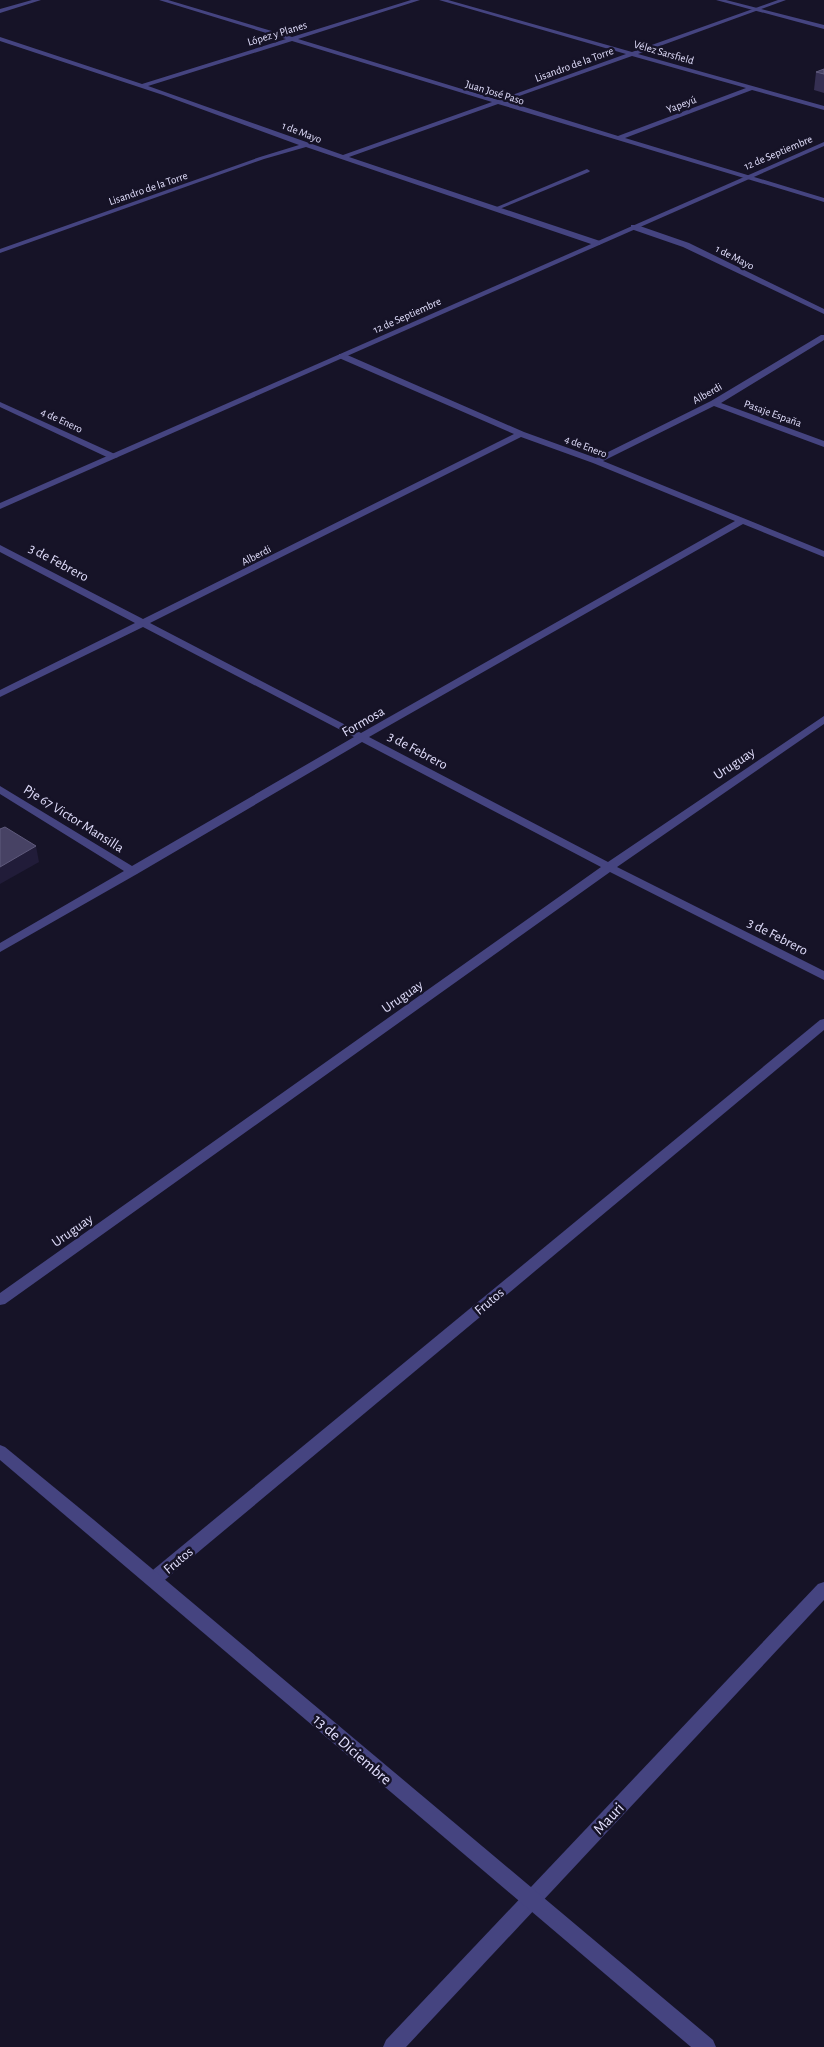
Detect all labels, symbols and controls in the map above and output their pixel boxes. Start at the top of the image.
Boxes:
street label: López y Planes [246,19,308,48]
street label: Vélez Sarsfield [633,39,696,66]
street label: Lisandro de la Torre [533,45,615,84]
street label: Juan José Paso [464,78,526,107]
street label: Yapeyú [665,94,698,115]
street label: 1 de Mayo [280,120,323,145]
street label: 12 de Septiembre [742,133,814,172]
street label: Lisandro de la Torre [107,170,189,207]
street label: 1 de Mayo [714,243,756,272]
street label: 12 de Septiembre [372,296,443,335]
street label: Alberdi [691,381,724,406]
street label: Pasaje España [743,398,803,429]
street label: 4 de Enero [39,406,84,435]
street label: 4 de Enero [563,433,609,460]
street label: 3 de Febrero [26,541,91,584]
street label: Alberdi [240,543,273,568]
street label: Formosa [340,704,388,740]
street label: 3 de Febrero [385,729,450,772]
street label: Uruguay [711,745,758,783]
street label: Pje 67 Victor Mansilla [21,782,127,856]
street label: 3 de Febrero [745,916,810,958]
street label: Uruguay [380,978,426,1016]
street label: Uruguay [50,1212,96,1250]
street label: Frutos [472,1286,507,1318]
street label: Frutos [161,1545,196,1577]
street label: 13 de Diciembre [310,1712,395,1788]
street label: Mauri [590,1800,627,1838]

